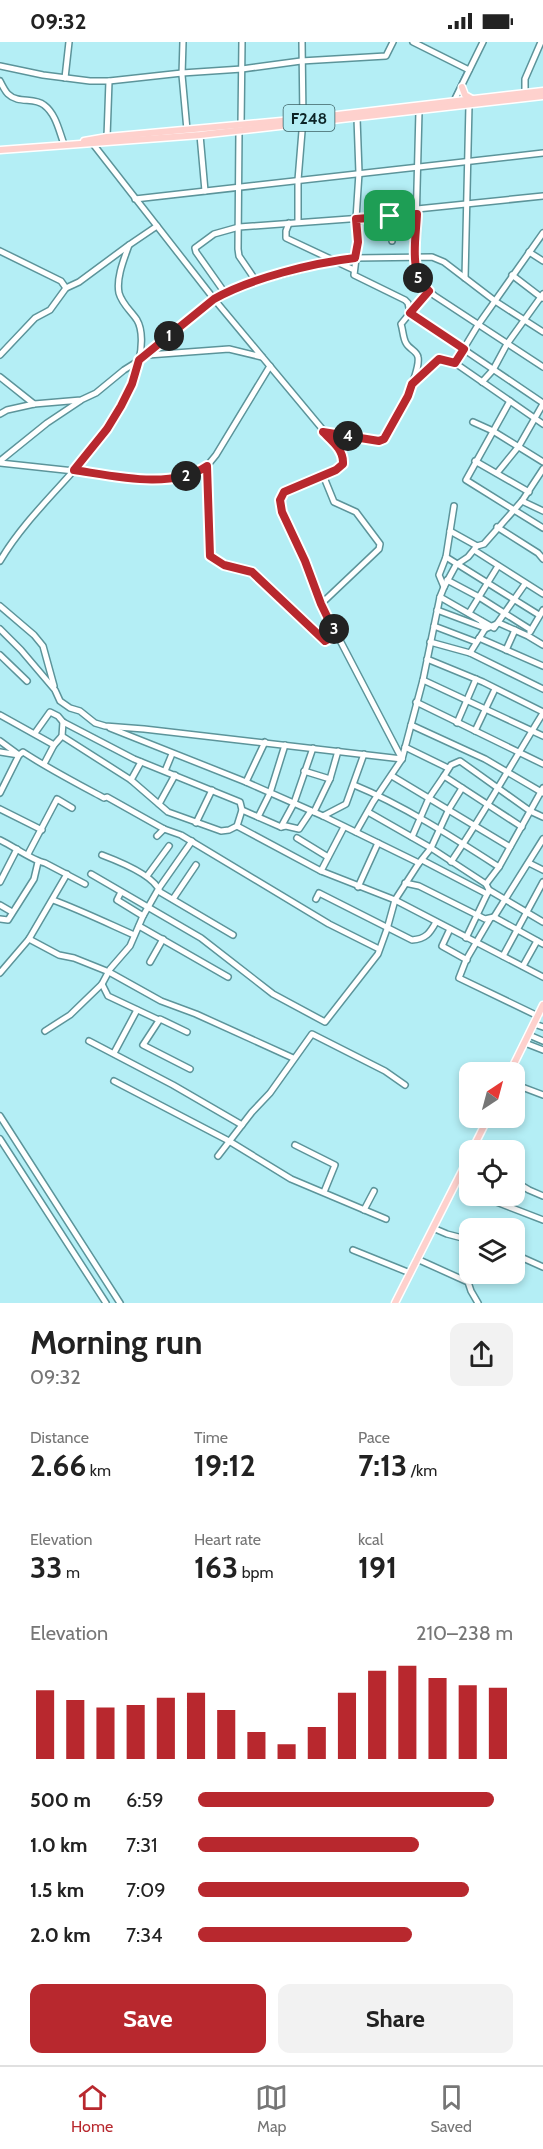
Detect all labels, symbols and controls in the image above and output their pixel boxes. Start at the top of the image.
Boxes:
text: 09:32 [30,8,86,35]
road number: F248 [284,105,334,131]
pin [364,190,415,241]
icon: arrive [373,199,406,232]
pin: 5 [403,263,433,293]
text: 5 [414,268,422,287]
pin: 1 [154,321,184,351]
text: 1 [166,326,172,345]
pin: 4 [333,421,363,451]
text: 4 [343,426,353,445]
pin: 2 [171,461,201,491]
text: 2 [182,466,190,485]
pin: 3 [319,614,349,644]
text: 3 [330,619,338,638]
north arrow [459,1062,525,1128]
map controls [459,1062,525,1284]
button: locate [459,1140,525,1206]
button: layers [459,1218,525,1284]
text: Morning run [30,1322,202,1362]
button: share [450,1323,513,1386]
text: 09:32 [30,1365,81,1389]
text: Distance [30,1428,89,1447]
text: Time [194,1428,228,1447]
text: Pace [358,1428,390,1447]
text: 2.66 [30,1447,86,1484]
text: 19:12 [194,1447,256,1484]
text: 7:13 [358,1447,407,1484]
text: km [86,1461,111,1480]
text: /km [407,1461,437,1480]
text: Elevation [30,1530,93,1549]
text: Heart rate [194,1530,261,1549]
text: kcal [358,1530,384,1549]
text: 33 [30,1549,62,1586]
text: 163 [194,1549,238,1586]
text: 191 [358,1549,397,1586]
text: m [62,1563,80,1582]
text: bpm [238,1563,274,1582]
text: Elevation [30,1621,108,1645]
text: 210–238 m [416,1621,513,1645]
text: 500 m [30,1788,91,1812]
text: 6:59 [126,1788,164,1812]
text: 1.0 km [30,1833,87,1857]
text: 7:31 [126,1833,158,1857]
text: 1.5 km [30,1878,84,1902]
text: 7:09 [126,1878,166,1902]
text: 2.0 km [30,1923,91,1947]
text: 7:34 [126,1923,163,1947]
button: Save [30,1984,266,2053]
button: Share [278,1984,513,2053]
tab: Home [71,2081,113,2136]
tab: Map [255,2081,288,2136]
tab: Saved [430,2081,472,2136]

